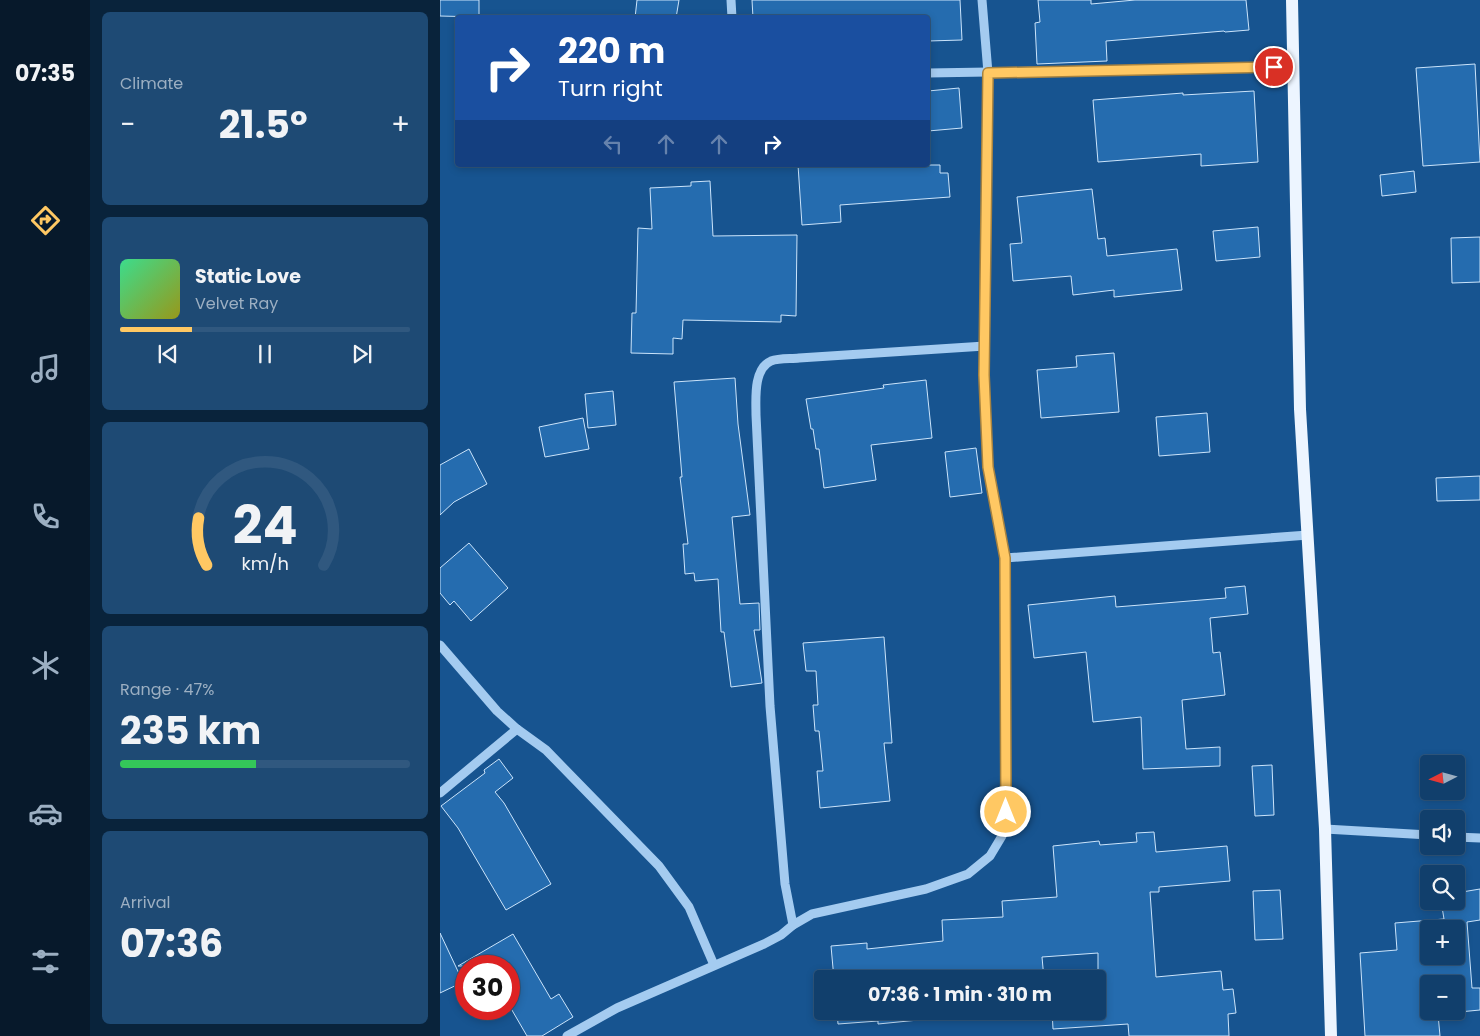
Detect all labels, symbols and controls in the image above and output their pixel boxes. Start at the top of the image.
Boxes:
text: 220 m [558,26,665,75]
icon: right [475,35,540,100]
pin [1253,46,1295,88]
icon: arrive [1260,53,1288,81]
text: 07:35 [15,58,75,89]
text: Climate [120,72,183,95]
text: Turn right [558,73,663,104]
text: 21.5° [219,98,308,151]
text: − [120,105,135,144]
text: + [391,105,410,144]
icon: left [599,130,627,158]
icon: ahead [652,130,680,158]
icon: ahead [705,130,733,158]
icon: right [758,130,786,158]
icon: directions [28,203,63,238]
text: Static Love [195,263,301,290]
text: Velvet Ray [195,292,278,315]
icon: previous [154,340,182,368]
icon: pause [251,340,279,368]
icon: next [348,340,376,368]
icon: music [28,351,63,386]
text: 24 [233,489,297,562]
icon: phone [28,499,63,534]
text: km/h [241,551,289,576]
icon: climate [28,648,63,683]
text: Range · 47% [120,678,214,701]
text: 235 km [120,704,261,757]
north arrow [1420,755,1465,800]
map controls [1420,755,1465,1020]
position arrow [979,785,1031,837]
icon: car [28,796,63,831]
button: sound [1420,810,1465,855]
button: search [1420,865,1465,910]
text: Arrival [120,891,170,914]
text: 07:36 [120,917,223,970]
button: + [1420,920,1465,965]
icon: filters [28,944,63,979]
speed limit sign: 30 [455,955,520,1020]
button: − [1420,975,1465,1020]
text: 07:36 · 1 min · 310 m [868,981,1052,1008]

